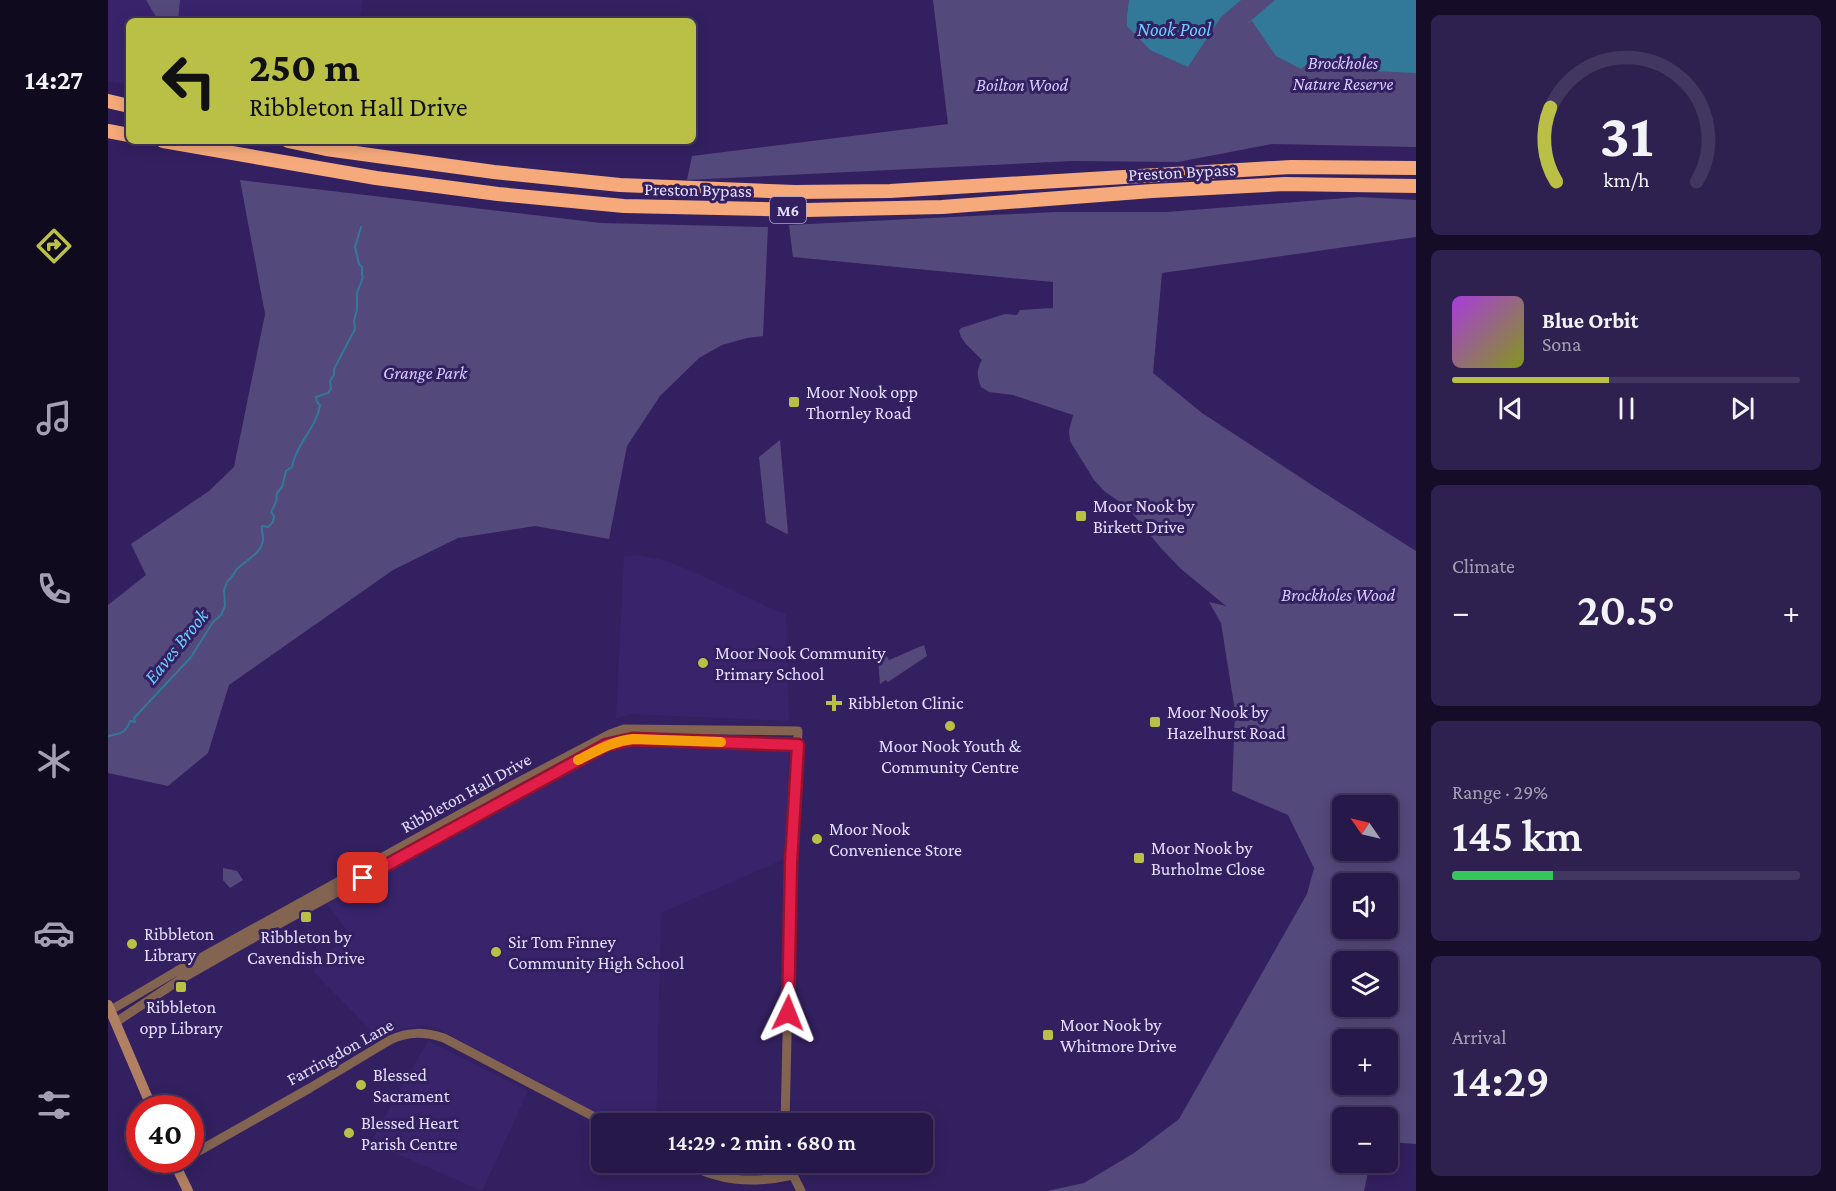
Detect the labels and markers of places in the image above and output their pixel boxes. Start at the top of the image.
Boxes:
place label: Moor Nook opp Thornley Road [806,382,918,423]
marker: Moor Nook opp Thornley Road [787,395,801,409]
place label: Moor Nook by Birkett Drive [1093,496,1195,537]
marker: Moor Nook by Birkett Drive [1074,509,1088,523]
place label: Moor Nook Community Primary School [715,643,886,684]
marker: Moor Nook Community Primary School [696,656,710,670]
place label: Ribbleton Clinic [848,693,964,713]
marker: Ribbleton Clinic [825,694,843,712]
place label: Moor Nook by Hazelhurst Road [1167,702,1286,743]
marker: Moor Nook by Hazelhurst Road [1148,715,1162,729]
marker: Moor Nook Youth & Community Centre [943,719,957,733]
place label: Moor Nook Youth & Community Centre [879,736,1022,777]
place label: Moor Nook Convenience Store [829,819,962,860]
marker: Moor Nook Convenience Store [810,832,824,846]
place label: Moor Nook by Burholme Close [1151,838,1265,879]
marker: Moor Nook by Burholme Close [1132,851,1146,865]
pin [337,852,388,903]
marker: Ribbleton by Cavendish Drive [299,910,313,924]
place label: Ribbleton Library [144,924,215,965]
place label: Ribbleton by Cavendish Drive [247,927,365,968]
place label: Sir Tom Finney Community High School [508,932,684,973]
marker: Ribbleton Library [125,937,139,951]
marker: Sir Tom Finney Community High School [489,945,503,959]
marker: Ribbleton opp Library [174,980,188,994]
place label: Ribbleton opp Library [139,997,223,1038]
place label: Moor Nook by Whitmore Drive [1060,1015,1177,1056]
marker: Moor Nook by Whitmore Drive [1041,1028,1055,1042]
place label: Blessed Sacrament [373,1065,451,1106]
marker: Blessed Sacrament [354,1078,368,1092]
place label: Blessed Heart Parish Centre [361,1113,460,1154]
marker: Blessed Heart Parish Centre [342,1126,356,1140]

